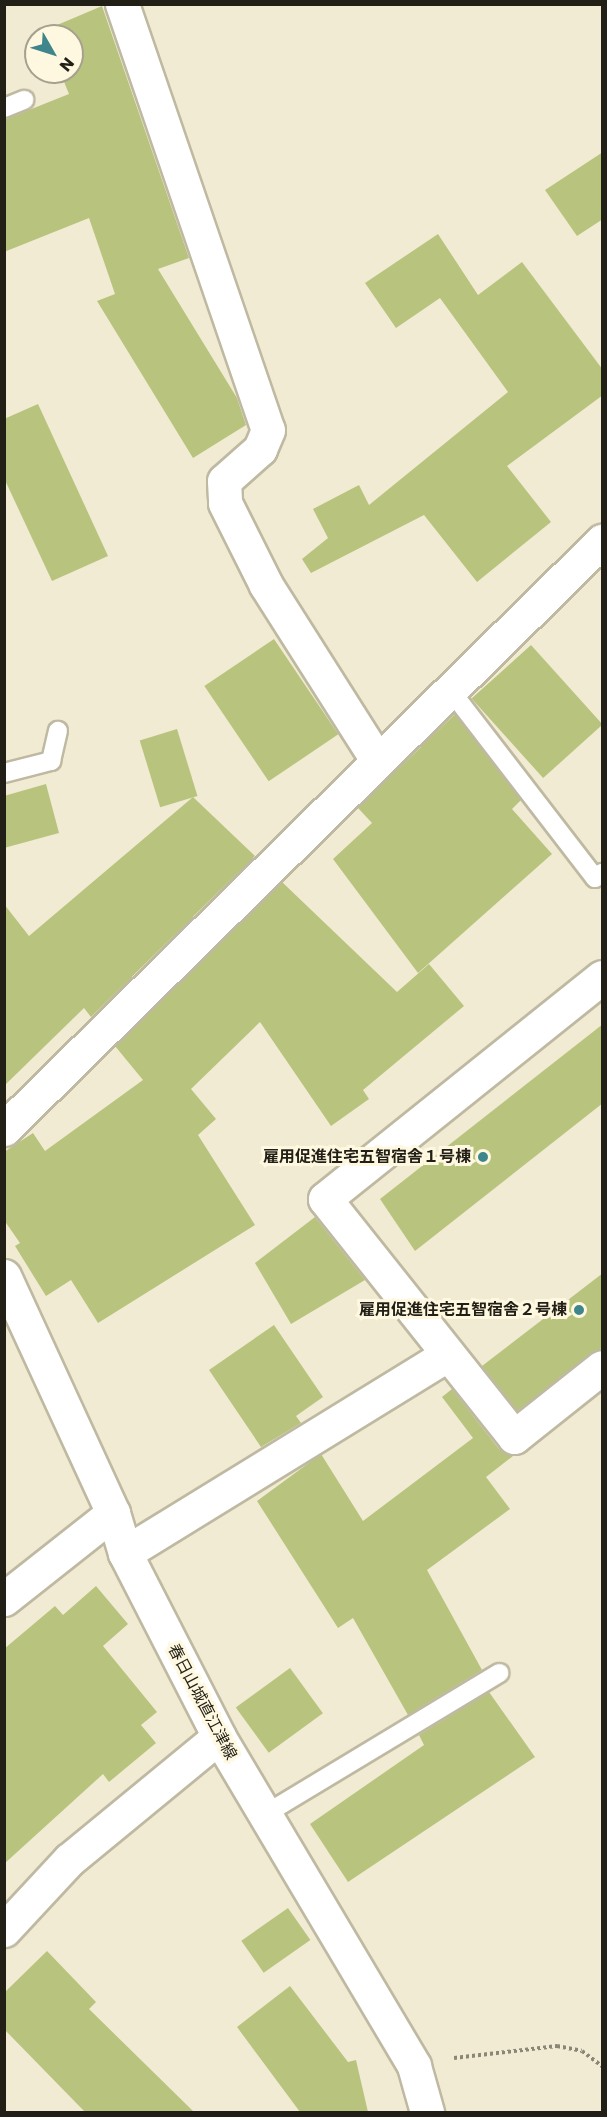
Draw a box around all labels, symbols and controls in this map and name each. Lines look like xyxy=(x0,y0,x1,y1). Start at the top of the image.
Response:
north arrow xyxy=(24,24,84,84)
text: N xyxy=(54,52,80,76)
place label: 雇用促進住宅五智宿舎１号棟 xyxy=(263,1147,471,1167)
marker: 雇用促進住宅五智宿舎１号棟 xyxy=(476,1150,490,1164)
place label: 雇用促進住宅五智宿舎２号棟 xyxy=(359,1300,567,1320)
marker: 雇用促進住宅五智宿舎２号棟 xyxy=(572,1303,586,1317)
street label: 春日山城直江津線 xyxy=(163,1641,241,1763)

